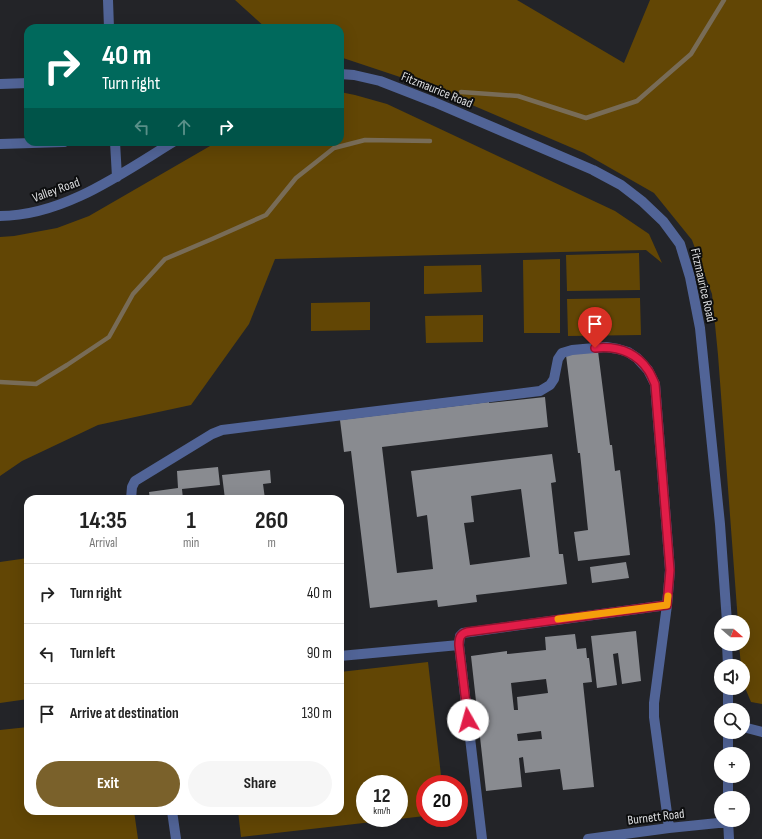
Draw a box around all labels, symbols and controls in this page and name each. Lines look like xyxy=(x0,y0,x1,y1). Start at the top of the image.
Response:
text: 40 m xyxy=(102,39,151,72)
icon: right xyxy=(36,40,88,92)
street label: Fitzmaurice Road xyxy=(399,68,475,112)
text: Turn right xyxy=(102,73,160,94)
icon: left xyxy=(131,116,153,138)
icon: ahead xyxy=(173,116,195,138)
icon: right xyxy=(215,116,237,138)
street label: Valley Road xyxy=(30,174,82,206)
street label: Fitzmaurice Road xyxy=(687,247,719,323)
pin xyxy=(578,307,612,348)
icon: arrive xyxy=(584,313,606,335)
text: 14:35 xyxy=(80,506,127,535)
text: 1 xyxy=(186,506,196,535)
text: 260 xyxy=(255,506,288,535)
text: Arrival xyxy=(89,535,117,551)
text: min xyxy=(183,535,199,551)
text: m xyxy=(267,535,276,551)
icon: right xyxy=(36,583,58,605)
text: Turn right xyxy=(70,584,122,603)
text: 40 m xyxy=(307,584,332,603)
north arrow xyxy=(714,615,750,651)
map controls xyxy=(714,615,750,827)
icon: left xyxy=(36,643,58,665)
text: Turn left xyxy=(70,644,115,663)
text: 90 m xyxy=(307,644,332,663)
button: sound xyxy=(714,659,750,695)
position arrow xyxy=(447,699,489,741)
icon: arrive xyxy=(36,703,58,725)
button: search xyxy=(714,703,750,739)
text: Arrive at destination xyxy=(70,704,179,723)
text: 130 m xyxy=(302,704,332,723)
button: + xyxy=(714,747,750,783)
button: Exit xyxy=(36,761,180,807)
button: Share xyxy=(188,761,332,807)
speed limit sign: 20 xyxy=(416,775,468,827)
text: 12 xyxy=(374,784,390,808)
button: − xyxy=(714,791,750,827)
text: km/h xyxy=(373,805,391,817)
street label: Burnett Road xyxy=(627,806,685,828)

